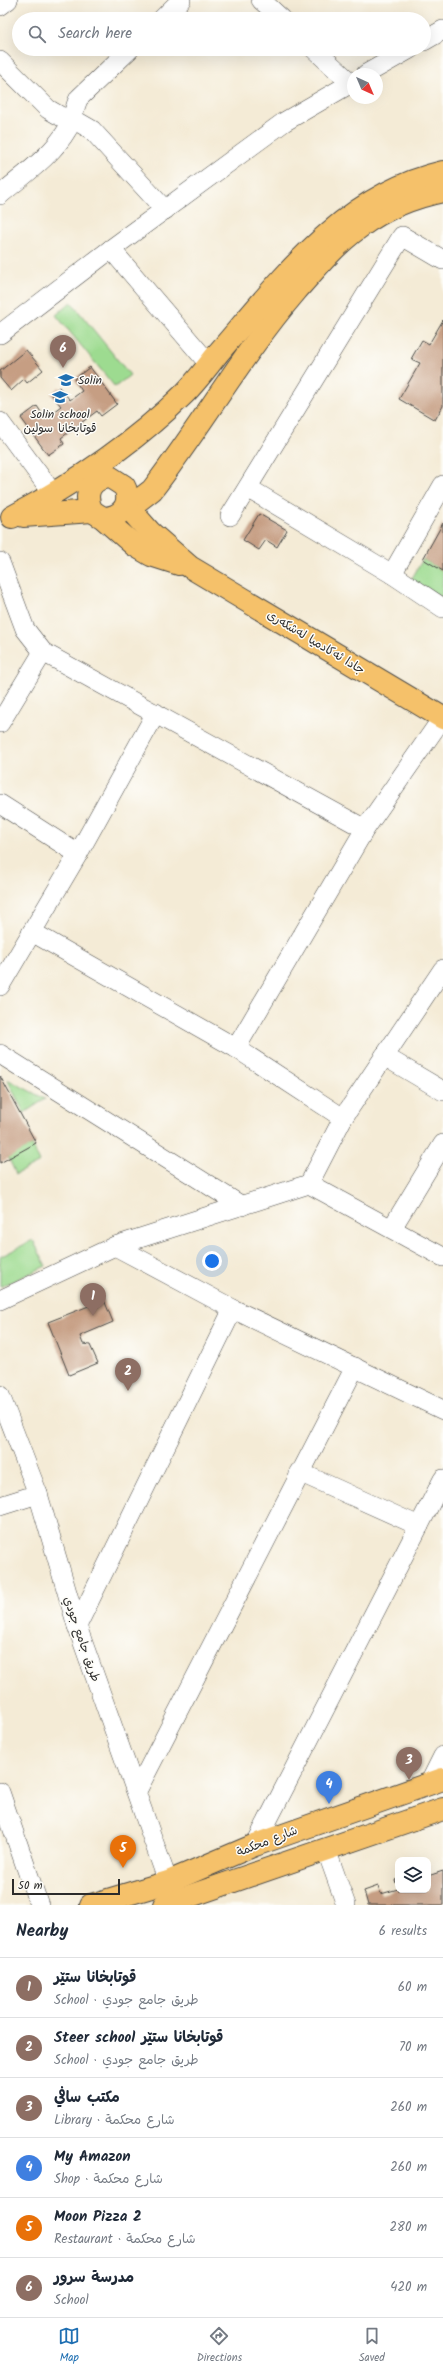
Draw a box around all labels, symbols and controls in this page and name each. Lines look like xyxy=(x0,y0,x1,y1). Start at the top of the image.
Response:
search box xyxy=(12,12,431,56)
text: Search here xyxy=(58,22,132,46)
icon: search xyxy=(26,23,48,45)
north arrow xyxy=(347,68,383,104)
pin: 6 xyxy=(50,335,76,368)
school or university icon: Solin xyxy=(57,371,75,389)
place label: Solin xyxy=(78,371,102,390)
school or university icon: Solin school قوتابخانا سولین xyxy=(51,388,69,406)
place label: Solin school قوتابخانا سولین xyxy=(24,405,96,438)
street label: جادا ئه‌كادميا له‌شكه‌رى xyxy=(263,606,368,679)
your location xyxy=(202,1251,222,1271)
pin: 1 xyxy=(80,1283,106,1316)
pin: 2 xyxy=(115,1358,141,1391)
street label: طريق جامع جودي xyxy=(58,1594,105,1684)
pin: 3 xyxy=(396,1747,422,1780)
pin: 4 xyxy=(316,1771,342,1804)
street label: شارع محكمة xyxy=(234,1821,300,1862)
pin: 5 xyxy=(110,1835,136,1868)
map controls xyxy=(395,1857,431,1893)
button: layers xyxy=(395,1857,431,1893)
scale bar xyxy=(12,1877,120,1896)
text: 50 m xyxy=(18,1877,43,1895)
text: Nearby xyxy=(16,1918,68,1945)
text: 6 results xyxy=(379,1921,427,1942)
text: قوتابخانا ستێر xyxy=(54,1966,136,1990)
text: 1 xyxy=(27,1977,31,1998)
text: 60 m xyxy=(398,1977,427,1998)
text: School · طريق جامع جودي xyxy=(54,1990,199,2011)
text: Steer school قوتابخانا ستێر xyxy=(54,2026,223,2050)
text: 2 xyxy=(25,2037,33,2058)
text: 70 m xyxy=(399,2037,427,2058)
text: School · طريق جامع جودي xyxy=(54,2050,199,2071)
text: مكتب سافي xyxy=(54,2086,120,2110)
text: 3 xyxy=(25,2097,33,2118)
text: 260 m xyxy=(390,2097,427,2118)
text: Library · شارع محكمة xyxy=(54,2110,175,2131)
text: My Amazon xyxy=(54,2145,131,2169)
text: 4 xyxy=(25,2157,33,2178)
text: 260 m xyxy=(390,2157,427,2178)
text: Shop · شارع محكمة xyxy=(54,2169,163,2190)
text: Moon Pizza 2 xyxy=(54,2205,142,2229)
text: 5 xyxy=(26,2217,32,2238)
text: 280 m xyxy=(390,2217,427,2238)
text: Restaurant · شارع محكمة xyxy=(54,2229,195,2250)
text: مدرسة سرور xyxy=(54,2266,134,2290)
text: 6 xyxy=(25,2277,33,2298)
text: 420 m xyxy=(390,2277,427,2298)
text: School xyxy=(54,2290,89,2311)
tab: Map xyxy=(58,2325,80,2367)
tab: Directions xyxy=(197,2325,242,2367)
tab: Saved xyxy=(359,2325,385,2367)

